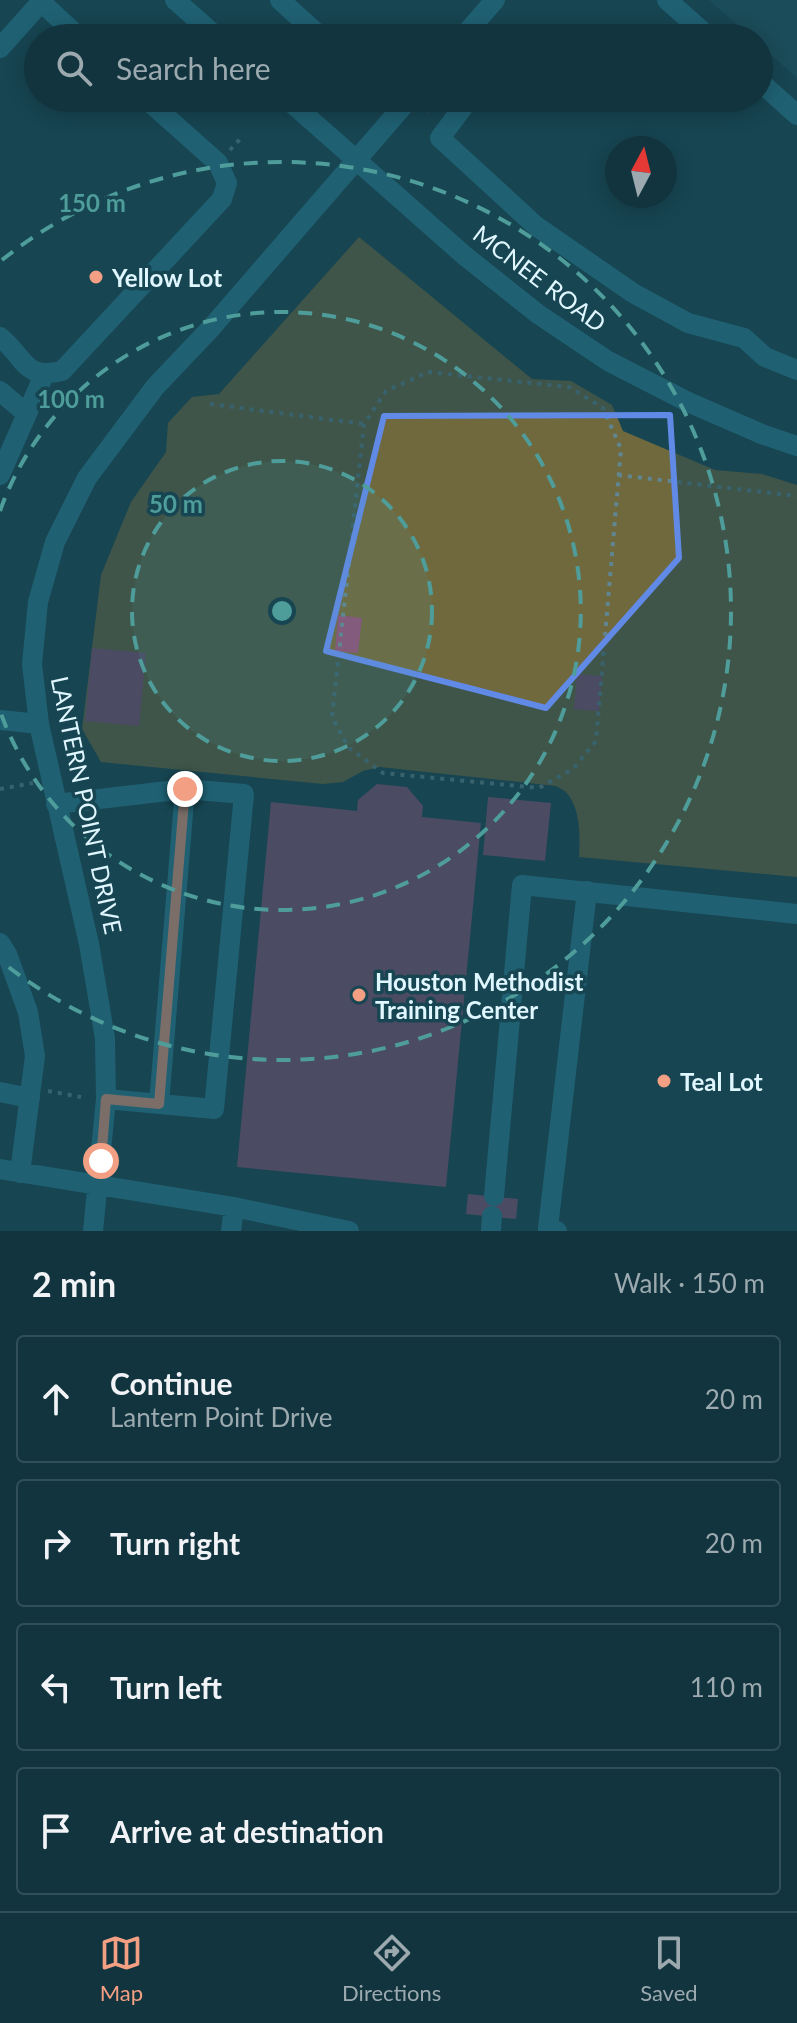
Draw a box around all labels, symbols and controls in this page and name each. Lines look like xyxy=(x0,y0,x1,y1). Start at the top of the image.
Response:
search box xyxy=(24,24,773,112)
icon: search xyxy=(52,46,96,90)
text: Search here xyxy=(116,50,271,86)
north arrow xyxy=(605,136,677,208)
text: 150 m xyxy=(58,188,126,217)
street label: MCNEE ROAD xyxy=(468,219,612,337)
place label: Yellow Lot xyxy=(111,263,222,292)
marker: Yellow Lot xyxy=(87,268,105,286)
text: 100 m xyxy=(37,384,105,413)
text: 50 m xyxy=(149,489,203,518)
centre of rings xyxy=(268,597,296,625)
street label: LANTERN POINT DRIVE xyxy=(45,673,129,937)
route end xyxy=(167,771,203,807)
place label: Houston Methodist Training Center xyxy=(375,967,584,1024)
marker: Houston Methodist Training Center xyxy=(350,986,368,1004)
place label: Teal Lot xyxy=(680,1067,763,1096)
marker: Teal Lot xyxy=(655,1072,673,1090)
route start xyxy=(83,1143,119,1179)
text: 2 min xyxy=(32,1263,116,1304)
text: Walk · 150 m xyxy=(614,1267,765,1299)
text: Continue xyxy=(110,1365,233,1401)
icon: ahead xyxy=(34,1377,78,1421)
text: 20 m xyxy=(705,1383,763,1415)
text: Lantern Point Drive xyxy=(110,1401,332,1433)
icon: right xyxy=(34,1521,78,1565)
text: Turn right xyxy=(110,1525,240,1561)
text: 20 m xyxy=(705,1527,763,1559)
icon: left xyxy=(34,1665,78,1709)
text: Turn left xyxy=(110,1669,222,1705)
text: 110 m xyxy=(690,1671,763,1703)
icon: arrive xyxy=(34,1809,78,1853)
text: Arrive at destination xyxy=(110,1813,384,1849)
tab: Map xyxy=(99,1931,143,2006)
tab: Directions xyxy=(342,1931,441,2006)
tab: Saved xyxy=(640,1931,698,2006)

